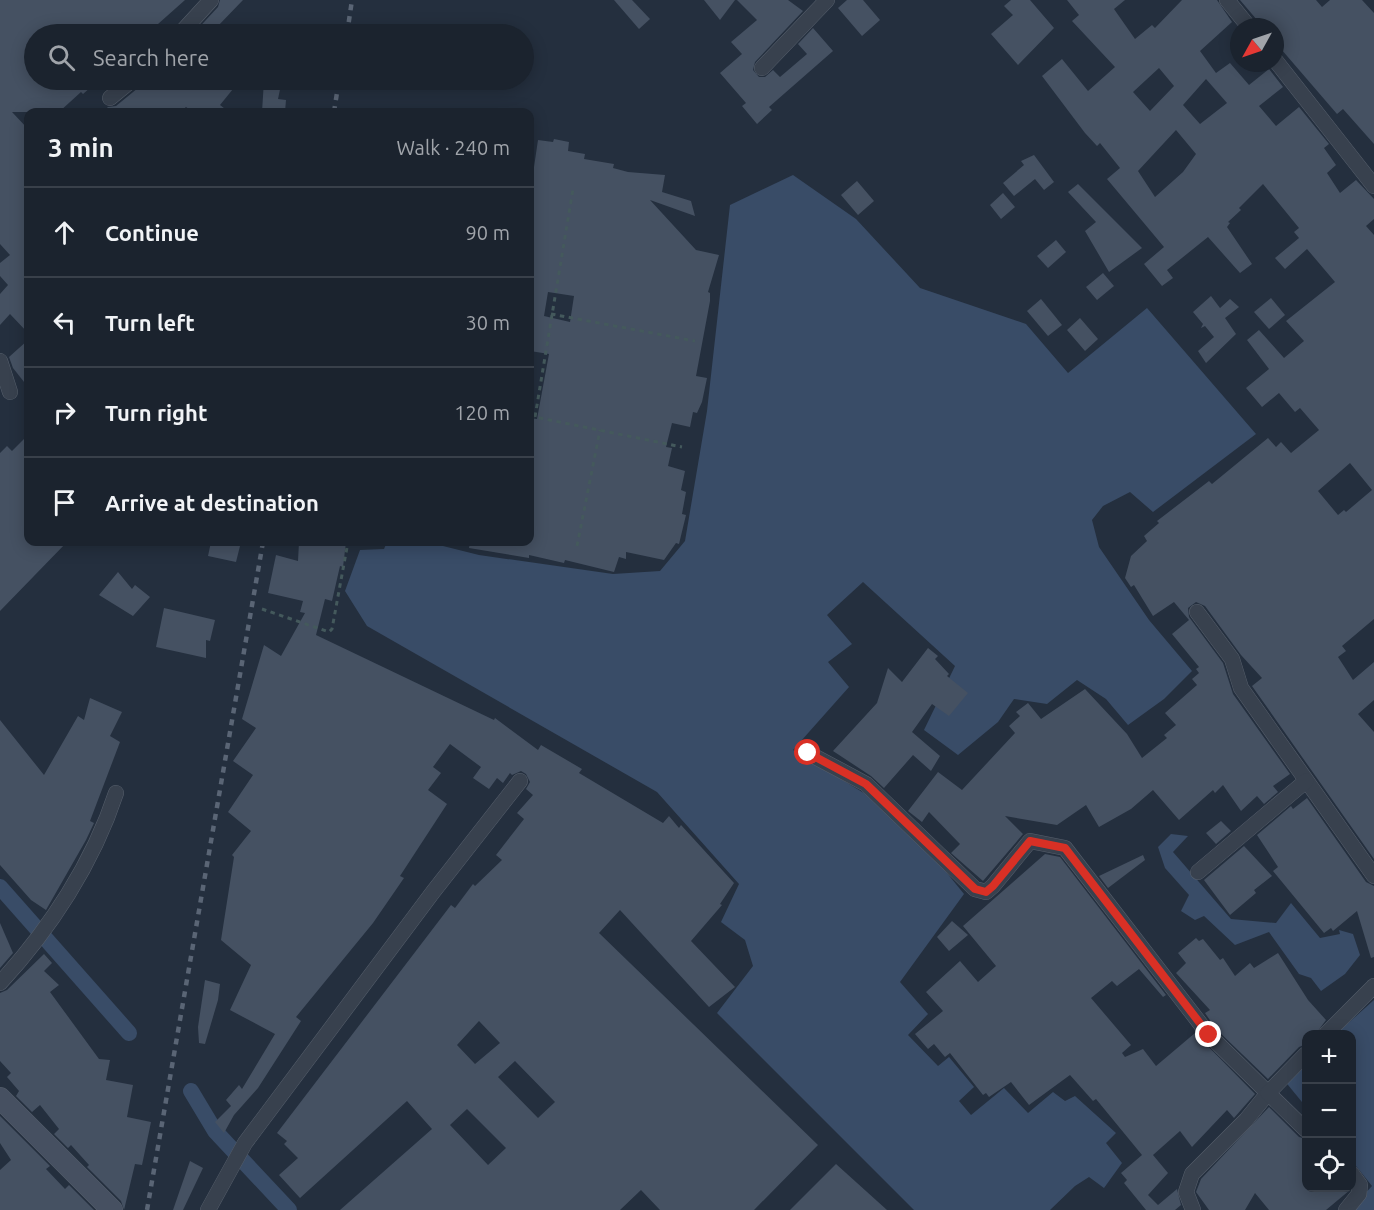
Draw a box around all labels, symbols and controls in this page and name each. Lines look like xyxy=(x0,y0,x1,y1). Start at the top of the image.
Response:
north arrow xyxy=(1230,18,1284,72)
search box xyxy=(24,24,534,90)
icon: search xyxy=(45,41,78,74)
text: Search here xyxy=(93,45,209,70)
text: 3 min xyxy=(48,133,114,162)
text: Walk · 240 m xyxy=(397,136,510,159)
icon: ahead xyxy=(48,216,81,249)
text: Continue xyxy=(105,220,199,245)
text: 90 m xyxy=(466,221,510,244)
icon: left xyxy=(48,306,81,339)
text: Turn left xyxy=(105,310,195,335)
text: 30 m xyxy=(466,311,510,334)
icon: right xyxy=(48,396,81,429)
text: Turn right xyxy=(105,400,207,425)
text: 120 m xyxy=(454,401,510,424)
icon: arrive xyxy=(48,486,81,519)
text: Arrive at destination xyxy=(105,490,319,515)
route start xyxy=(794,739,820,765)
route end xyxy=(1195,1021,1221,1047)
map controls xyxy=(1302,1030,1356,1192)
button: + xyxy=(1302,1030,1356,1084)
button: − xyxy=(1302,1084,1356,1138)
button: locate xyxy=(1302,1138,1356,1192)

